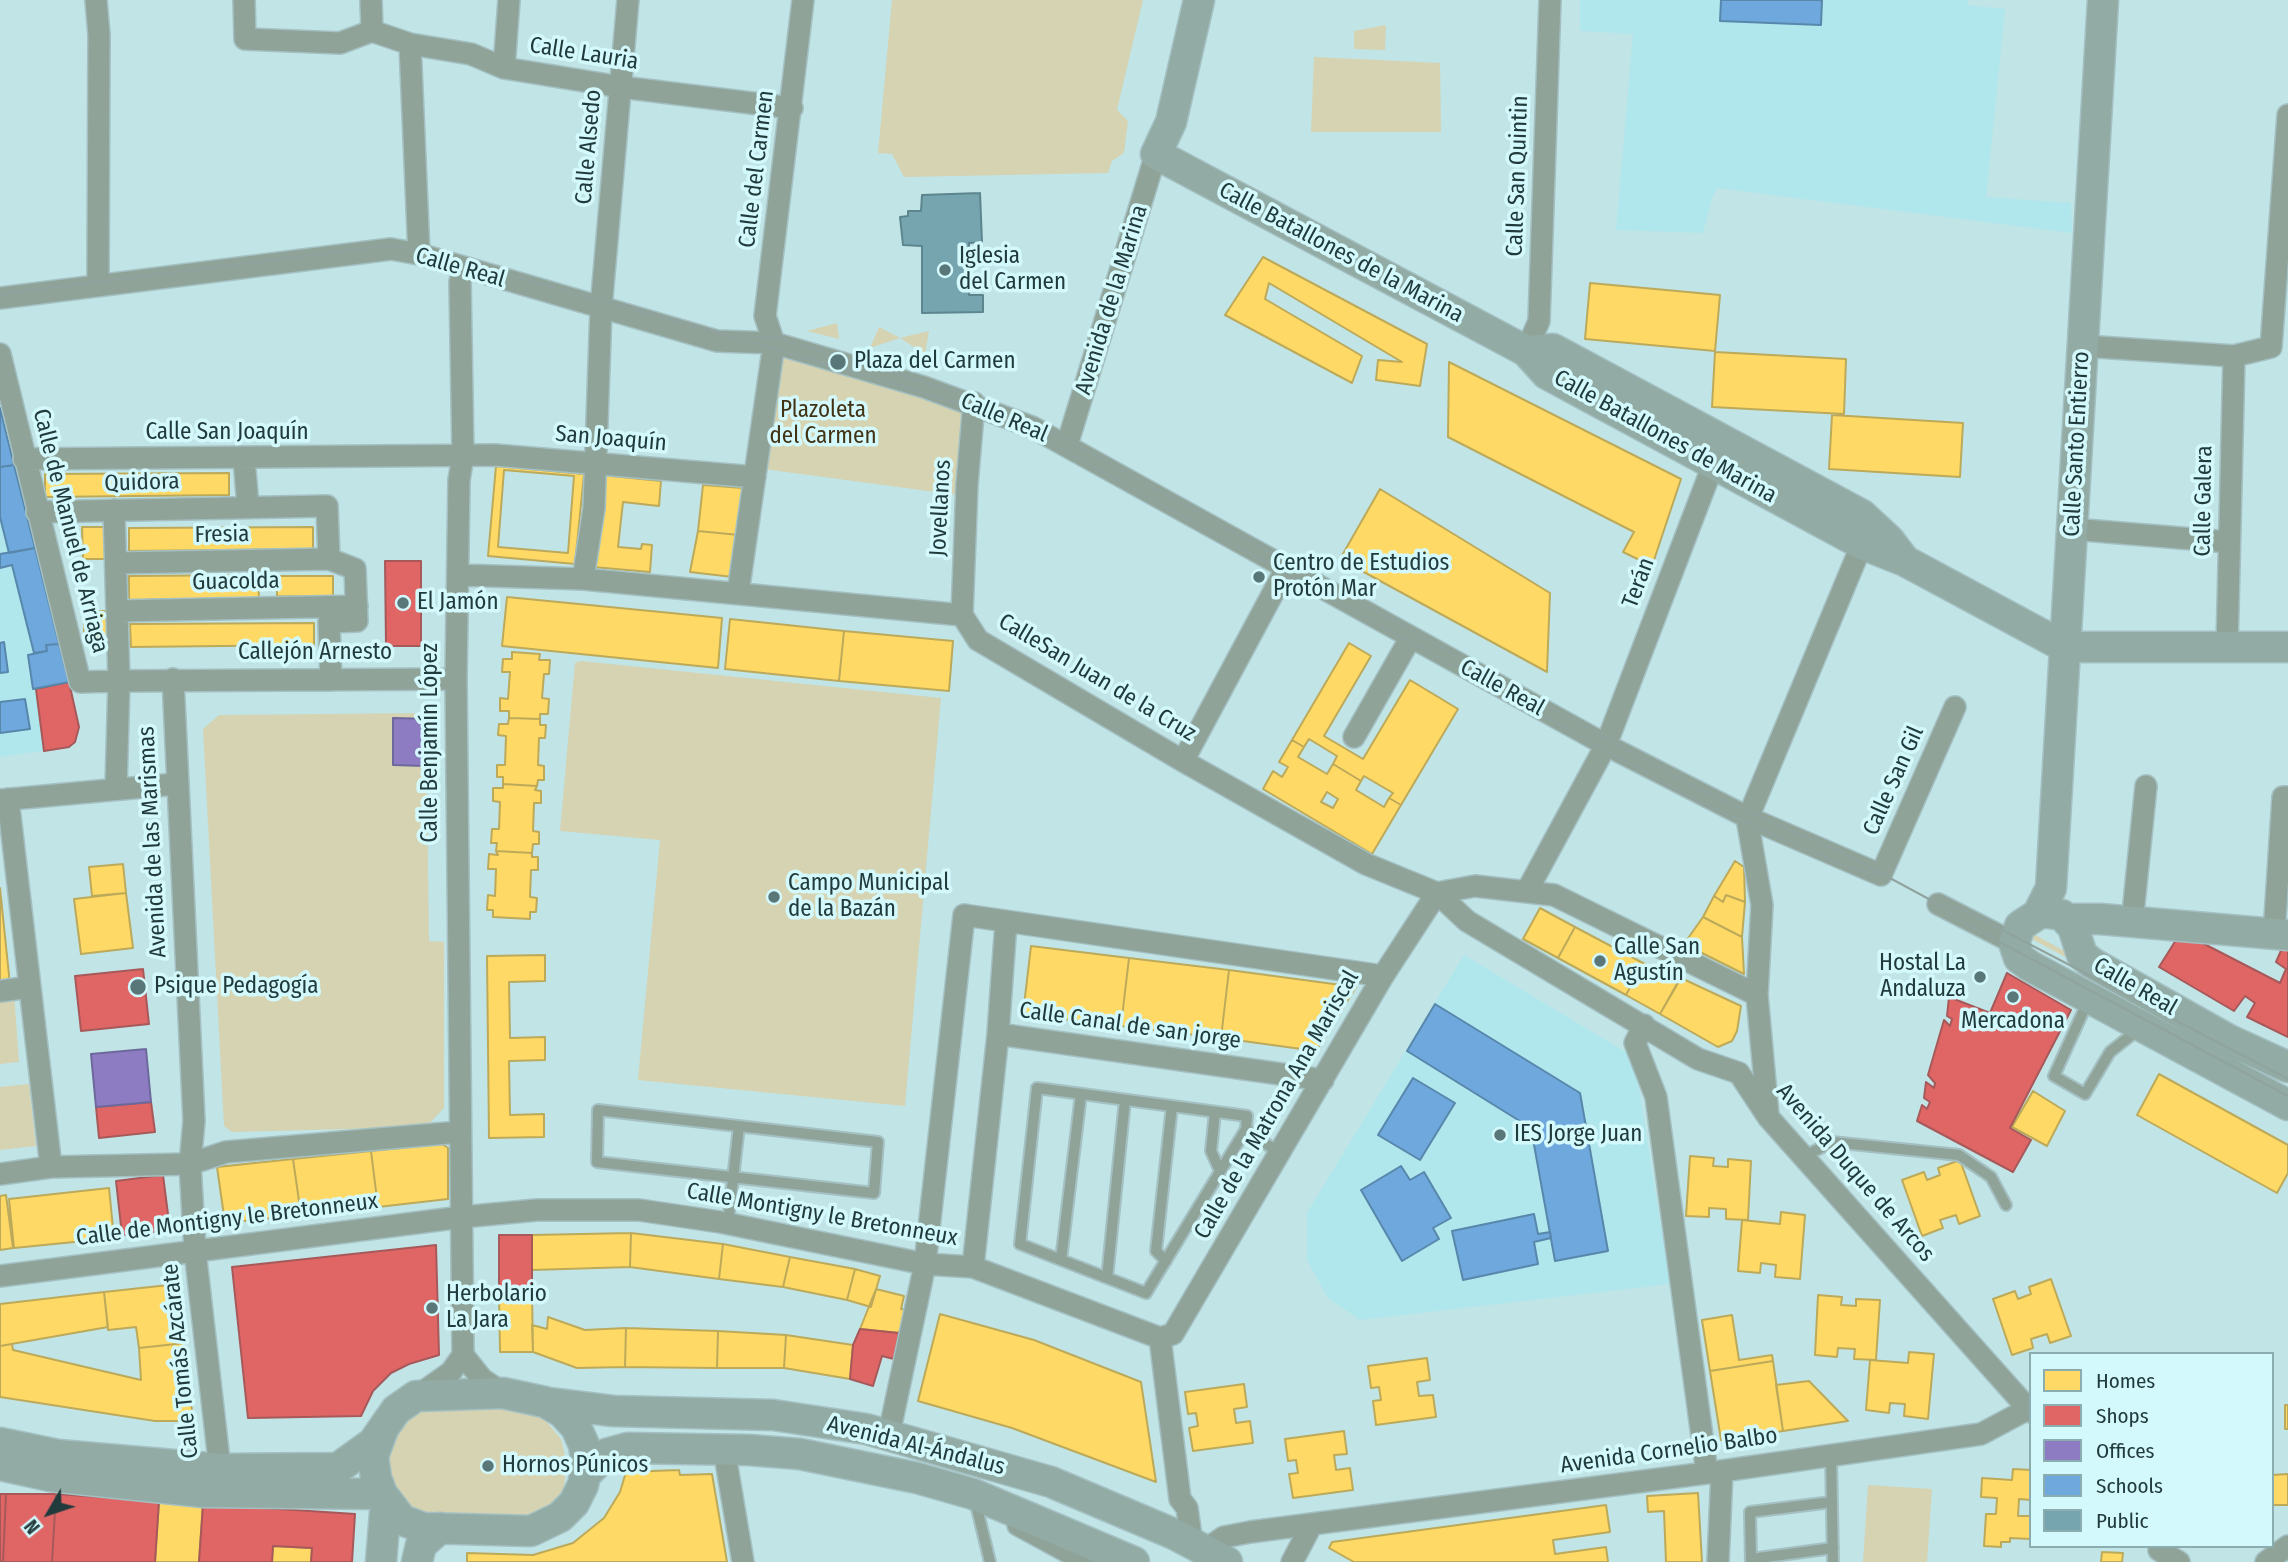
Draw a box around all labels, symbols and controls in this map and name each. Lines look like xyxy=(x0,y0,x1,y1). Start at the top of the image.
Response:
street label: Calle Lauria xyxy=(528,32,640,76)
street label: Calle Alsedo xyxy=(570,88,608,206)
street label: Calle del Carmen xyxy=(734,89,780,249)
street label: Calle San Quintin xyxy=(1501,95,1535,257)
street label: Calle Batallones de la Marina xyxy=(1214,177,1468,329)
street label: Avenida de la Marina xyxy=(1070,202,1154,398)
street label: Calle Real xyxy=(412,242,508,294)
place label: Iglesia del Carmen xyxy=(959,243,1066,297)
marker: Iglesia del Carmen xyxy=(937,262,953,278)
place label: Plaza del Carmen xyxy=(854,348,1016,376)
street label: Calle Santo Entierro xyxy=(2058,351,2096,537)
marker: Plaza del Carmen xyxy=(828,352,848,372)
street label: Calle Batallones de Marina xyxy=(1549,364,1781,510)
street label: Calle Real xyxy=(956,387,1052,449)
park label: Plazoleta del Carmen xyxy=(769,397,877,451)
street label: Calle de Manuel de Arriaga xyxy=(26,406,114,656)
street label: Calle San Joaquín xyxy=(145,419,309,447)
street label: San Joaquín xyxy=(554,420,668,458)
street label: Calle Galera xyxy=(2189,445,2219,557)
street label: Jovellanos xyxy=(925,459,957,557)
street label: Quidora xyxy=(104,468,180,498)
street label: Fresia xyxy=(194,521,250,549)
place label: Centro de Estudios Protón Mar xyxy=(1273,550,1449,604)
street label: Terán xyxy=(1617,554,1661,612)
street label: Guacolda xyxy=(192,567,280,597)
marker: Centro de Estudios Protón Mar xyxy=(1251,569,1267,585)
place label: El Jamón xyxy=(417,589,499,617)
marker: El Jamón xyxy=(395,595,411,611)
street label: CalleSan Juan de la Cruz xyxy=(993,608,1201,748)
street label: Callejón Arnesto xyxy=(238,639,392,667)
street label: Calle Benjamín López xyxy=(417,643,445,843)
street label: Calle Real xyxy=(1455,654,1549,722)
street label: Calle San Gil xyxy=(1858,722,1930,840)
street label: Avenida de las Marismas xyxy=(133,726,173,958)
place label: Campo Municipal de la Bazán xyxy=(788,870,949,924)
marker: Campo Municipal de la Bazán xyxy=(766,889,782,905)
place label: Calle San Agustín xyxy=(1614,934,1700,988)
place label: Hostal La Andaluza xyxy=(1879,950,1966,1004)
street label: Calle Real xyxy=(2088,952,2182,1022)
marker: Calle San Agustín xyxy=(1592,953,1608,969)
street label: Calle de la Matrona Ana Mariscal xyxy=(1189,966,1365,1244)
marker: Hostal La Andaluza xyxy=(1972,969,1988,985)
place label: Psique Pedagogía xyxy=(154,973,319,1001)
marker: Psique Pedagogía xyxy=(128,977,148,997)
marker: Mercadona xyxy=(2005,989,2021,1005)
street label: Calle Canal de san jorge xyxy=(1017,997,1243,1055)
place label: Mercadona xyxy=(1961,1008,2065,1036)
street label: Avenida Duque de Arcos xyxy=(1770,1078,1940,1268)
place label: IES Jorge Juan xyxy=(1514,1121,1642,1149)
marker: IES Jorge Juan xyxy=(1492,1127,1508,1143)
street label: Calle Montigny le Bretonneux xyxy=(684,1178,960,1252)
street label: Calle de Montigny le Bretonneux xyxy=(75,1188,379,1252)
street label: Calle Tomás Azcárate xyxy=(157,1262,205,1460)
place label: Herbolario La Jara xyxy=(446,1281,547,1335)
marker: Herbolario La Jara xyxy=(424,1300,440,1316)
legend xyxy=(2029,1352,2274,1548)
text: Homes xyxy=(2096,1368,2155,1394)
text: Shops xyxy=(2096,1403,2149,1429)
street label: Avenida Al-Ándalus xyxy=(824,1411,1008,1481)
street label: Avenida Cornelio Balbo xyxy=(1559,1422,1779,1480)
text: Offices xyxy=(2096,1438,2155,1464)
place label: Hornos Púnicos xyxy=(502,1452,648,1480)
marker: Hornos Púnicos xyxy=(480,1458,496,1474)
text: Schools xyxy=(2096,1473,2163,1499)
north arrow xyxy=(14,1478,84,1548)
text: Public xyxy=(2096,1508,2148,1534)
text: N xyxy=(20,1515,45,1538)

